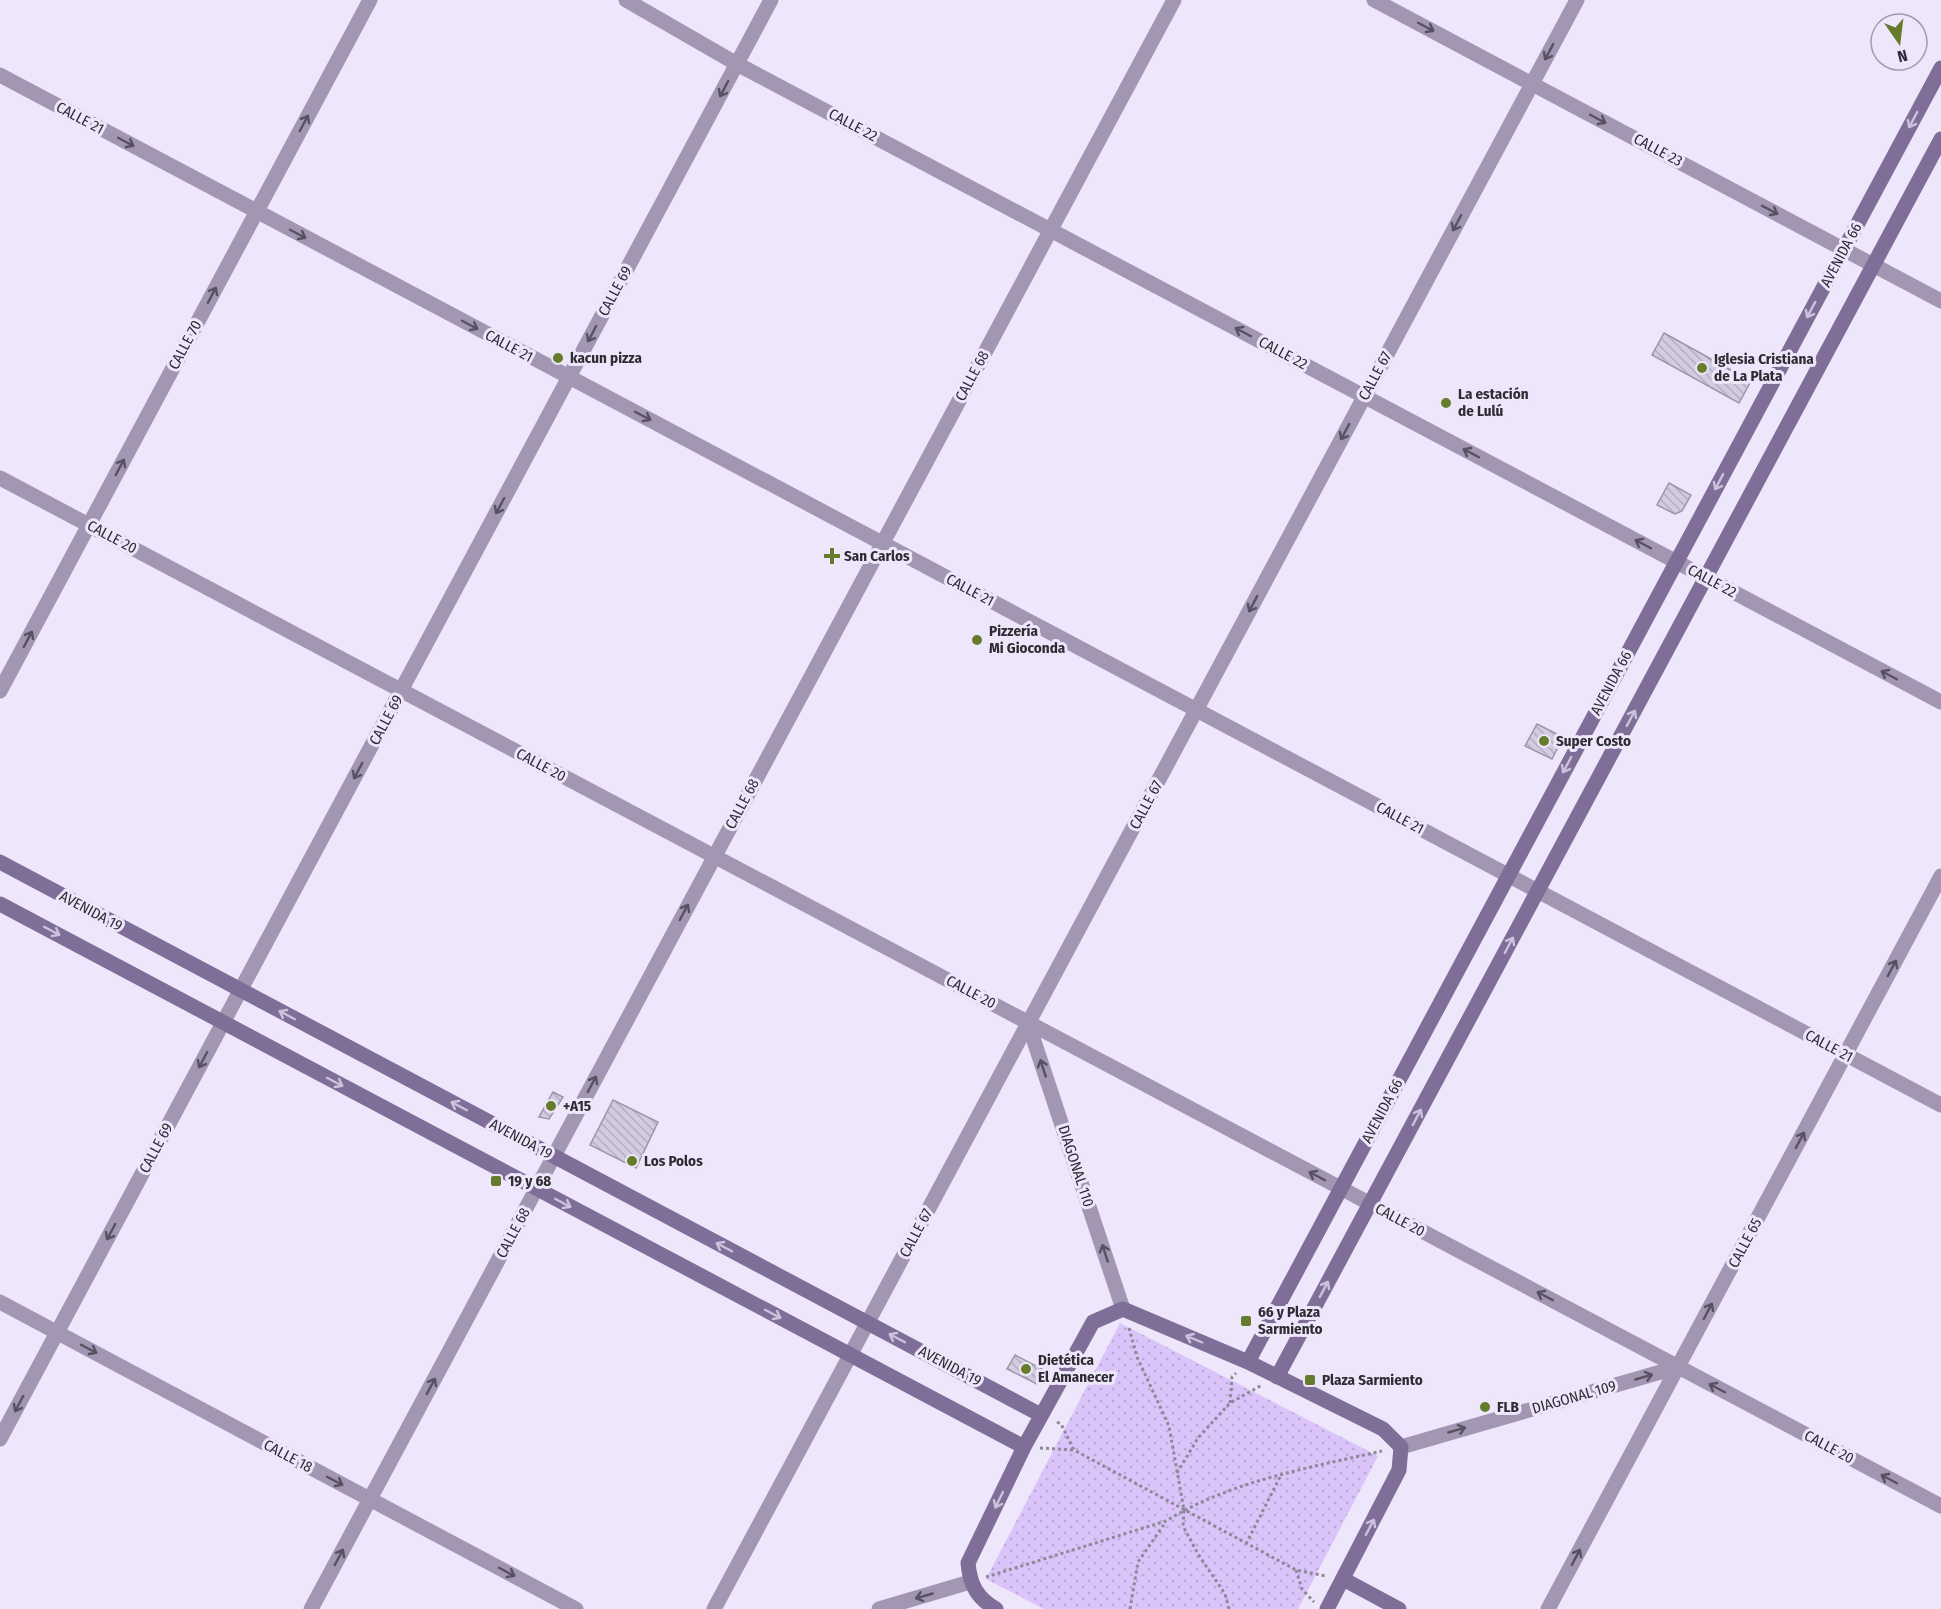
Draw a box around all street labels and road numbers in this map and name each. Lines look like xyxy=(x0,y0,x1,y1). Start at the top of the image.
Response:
street label: CALLE 21 xyxy=(53,98,107,138)
street label: CALLE 22 xyxy=(826,105,881,145)
street label: CALLE 23 xyxy=(1631,130,1686,170)
street label: AVENIDA 66 xyxy=(1817,220,1865,290)
street label: CALLE 69 xyxy=(594,263,636,319)
street label: CALLE 70 xyxy=(165,317,205,373)
street label: CALLE 21 xyxy=(482,326,536,366)
street label: CALLE 22 xyxy=(1256,333,1311,373)
street label: CALLE 68 xyxy=(951,348,993,404)
street label: CALLE 67 xyxy=(1355,349,1395,403)
street label: CALLE 20 xyxy=(84,516,140,558)
street label: CALLE 22 xyxy=(1685,561,1740,601)
street label: CALLE 21 xyxy=(943,570,997,610)
street label: AVENIDA 66 xyxy=(1587,648,1635,718)
street label: CALLE 69 xyxy=(365,692,407,748)
street label: CALLE 20 xyxy=(513,744,569,786)
street label: CALLE 68 xyxy=(721,776,763,832)
street label: CALLE 67 xyxy=(1126,778,1166,832)
street label: CALLE 21 xyxy=(1373,798,1427,838)
street label: AVENIDA 19 xyxy=(57,887,125,935)
street label: CALLE 20 xyxy=(943,971,999,1013)
street label: CALLE 21 xyxy=(1802,1026,1856,1066)
street label: AVENIDA 66 xyxy=(1358,1076,1406,1146)
street label: AVENIDA 19 xyxy=(487,1115,555,1163)
street label: CALLE 69 xyxy=(135,1120,177,1176)
street label: DIAGONAL 110 xyxy=(1054,1123,1098,1209)
street label: CALLE 20 xyxy=(1372,1199,1428,1241)
street label: CALLE 68 xyxy=(492,1205,534,1261)
street label: CALLE 67 xyxy=(896,1206,936,1260)
street label: CALLE 65 xyxy=(1724,1215,1766,1271)
street label: AVENIDA 19 xyxy=(916,1342,984,1390)
street label: DIAGONAL 109 xyxy=(1530,1376,1618,1418)
street label: CALLE 20 xyxy=(1801,1426,1857,1468)
street label: CALLE 18 xyxy=(261,1436,315,1476)

